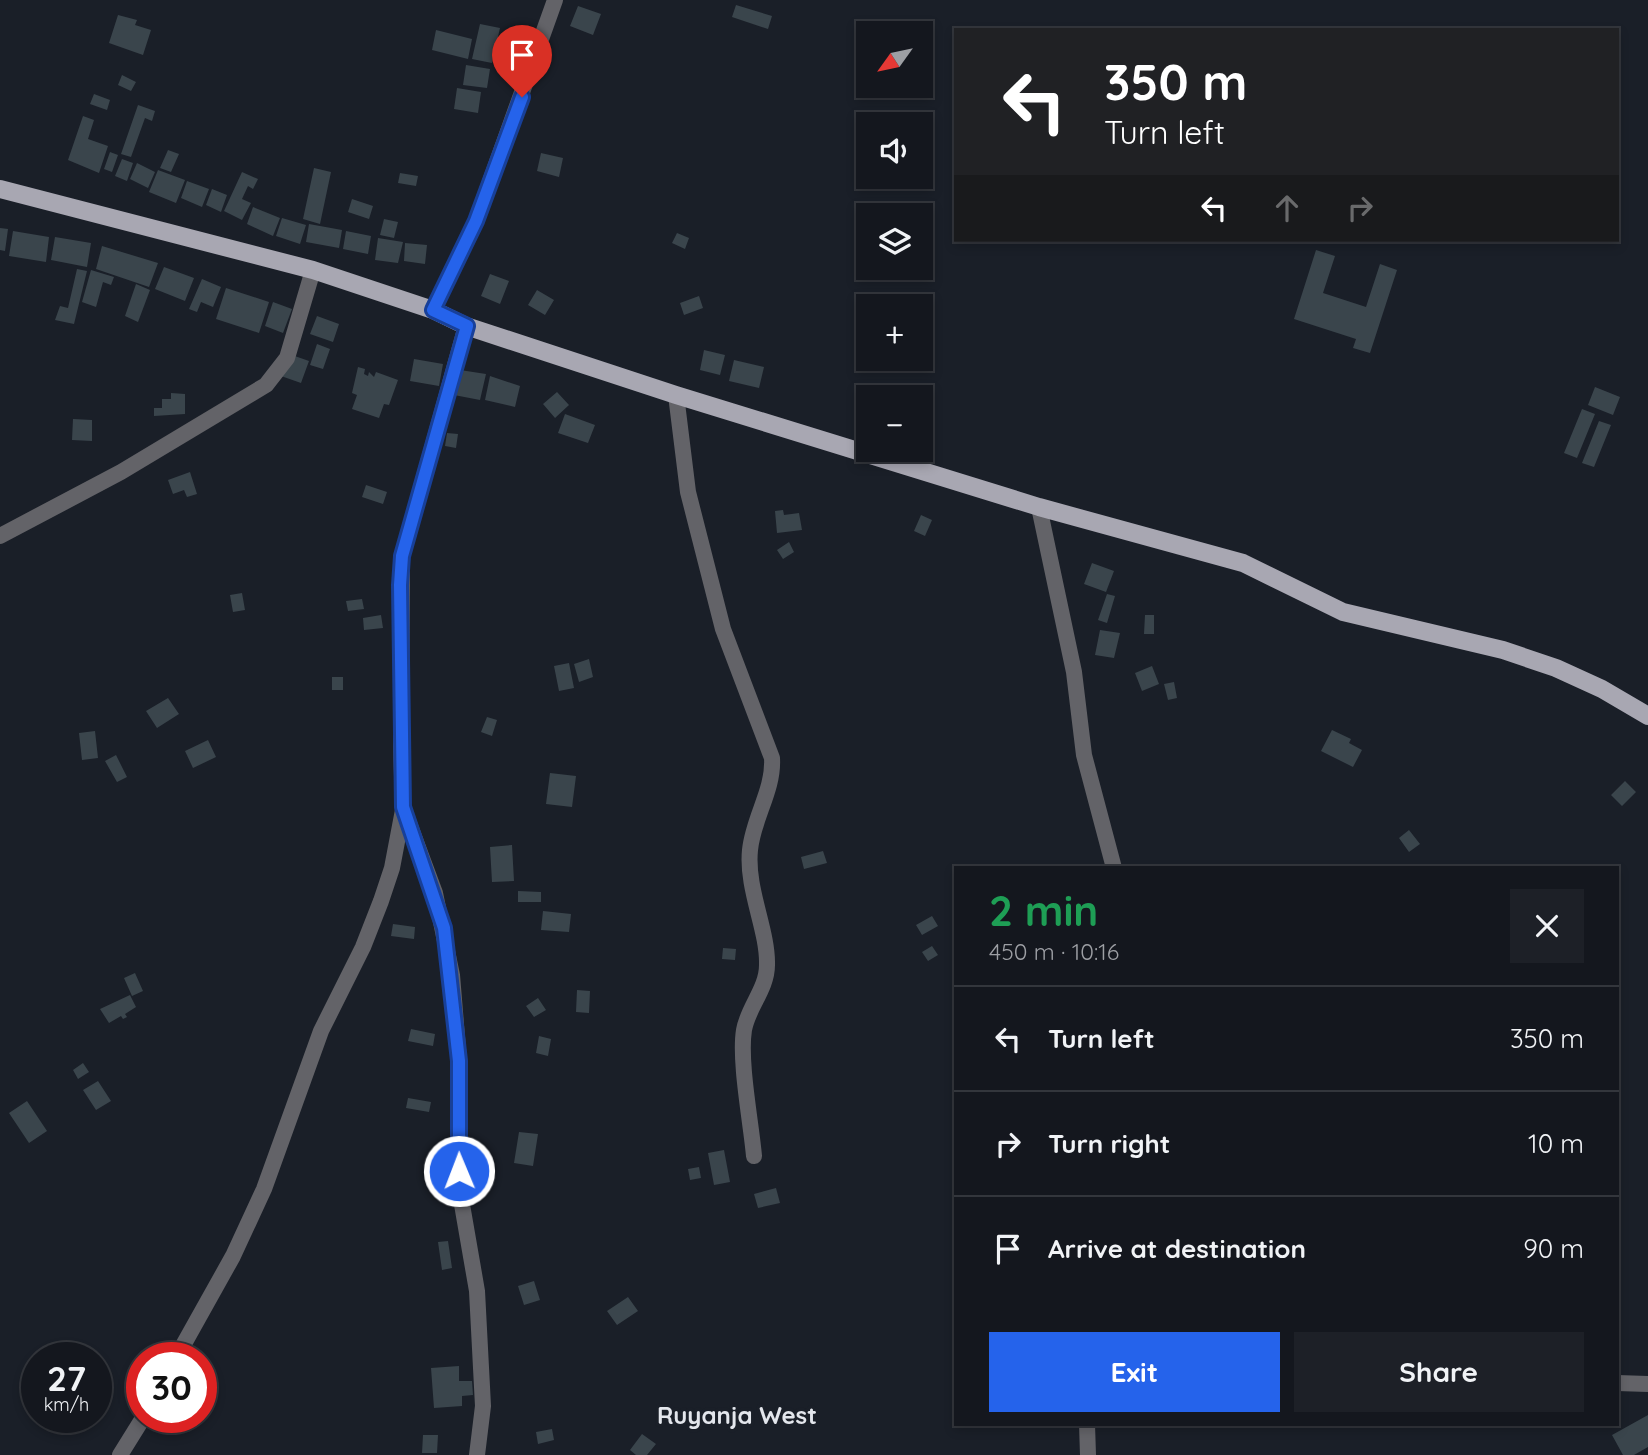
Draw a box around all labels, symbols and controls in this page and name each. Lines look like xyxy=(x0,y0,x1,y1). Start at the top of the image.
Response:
north arrow xyxy=(856,21,933,98)
map controls xyxy=(856,21,933,462)
pin xyxy=(492,25,552,97)
icon: arrive xyxy=(503,36,541,74)
text: 350 m xyxy=(1104,51,1248,112)
icon: left xyxy=(989,56,1080,147)
button: sound xyxy=(856,112,933,189)
text: Turn left xyxy=(1104,112,1225,152)
icon: left xyxy=(1195,189,1233,227)
icon: ahead xyxy=(1268,189,1306,227)
icon: right xyxy=(1341,189,1379,227)
button: layers xyxy=(856,203,933,280)
button: + xyxy=(856,294,933,371)
button: − xyxy=(856,385,933,462)
text: 2 min xyxy=(989,884,1098,937)
button: close xyxy=(1510,889,1584,963)
text: 450 m · 10:16 xyxy=(989,937,1119,966)
icon: left xyxy=(989,1020,1027,1058)
text: Turn left xyxy=(1048,1022,1155,1055)
text: 350 m xyxy=(1510,1022,1584,1055)
icon: right xyxy=(989,1125,1027,1163)
text: Turn right xyxy=(1048,1127,1170,1160)
text: 10 m xyxy=(1528,1127,1584,1160)
position arrow xyxy=(422,1134,496,1208)
icon: arrive xyxy=(989,1230,1027,1268)
text: Arrive at destination xyxy=(1048,1232,1306,1265)
text: 90 m xyxy=(1523,1232,1584,1265)
button: Exit xyxy=(989,1332,1280,1412)
button: Share xyxy=(1294,1332,1584,1412)
speed limit sign: 30 xyxy=(126,1342,217,1433)
text: 27 xyxy=(47,1356,86,1400)
text: km/h xyxy=(44,1393,89,1416)
district label: Ruyanja West xyxy=(657,1400,817,1430)

